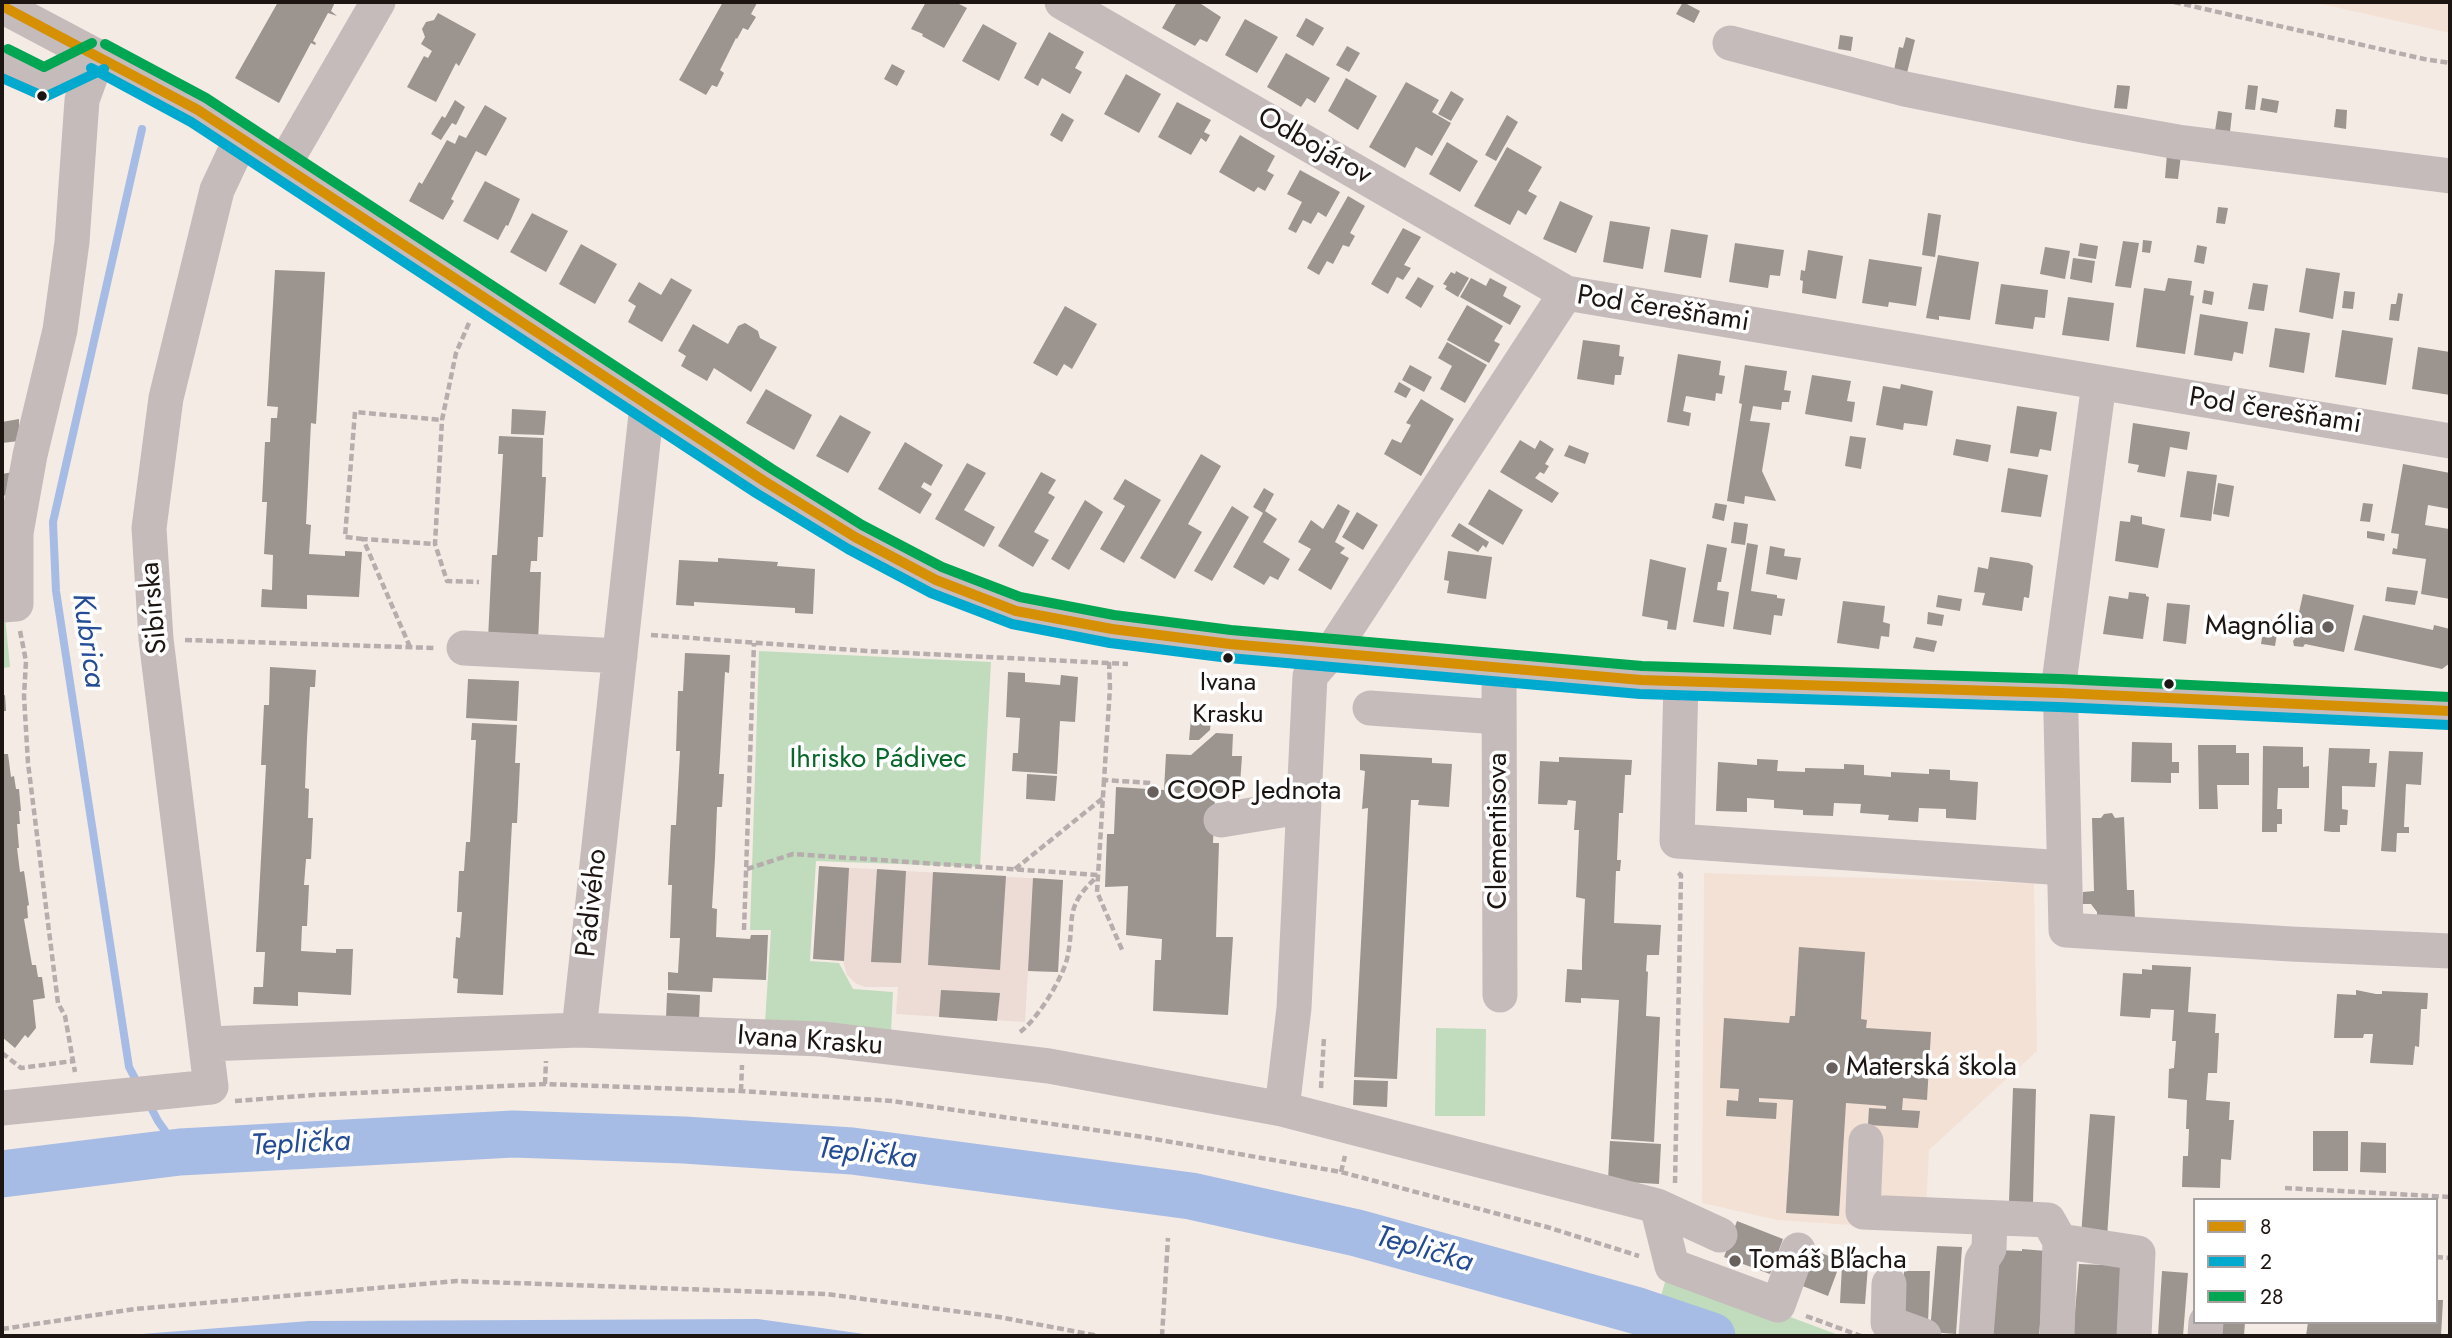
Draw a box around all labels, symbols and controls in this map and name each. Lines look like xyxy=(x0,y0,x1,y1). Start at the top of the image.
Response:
unlabelled marker xyxy=(35,89,49,103)
street label: Odbojárov xyxy=(1251,101,1377,193)
street label: Pod čerešňami xyxy=(1574,280,1752,340)
street label: Pod čerešňami xyxy=(2186,382,2364,442)
street label: Sibírska xyxy=(134,560,176,656)
water label: Kubrica xyxy=(63,591,111,691)
place label: Magnólia xyxy=(2205,610,2314,644)
marker: Magnólia xyxy=(2320,619,2336,635)
marker: Ivana Krasku xyxy=(1221,651,1235,665)
place label: Ivana Krasku xyxy=(1192,668,1264,730)
unlabelled marker xyxy=(2162,677,2176,691)
park label: Ihrisko Pádivec xyxy=(789,743,967,777)
street label: Clementisova xyxy=(1482,753,1516,909)
place label: COOP Jednota xyxy=(1167,775,1341,809)
marker: COOP Jednota xyxy=(1145,784,1161,800)
street label: Pádivého xyxy=(571,847,615,959)
street label: Ivana Krasku xyxy=(736,1020,884,1064)
place label: Materská škola xyxy=(1846,1051,2017,1085)
marker: Materská škola xyxy=(1824,1060,1840,1076)
water label: Teplička xyxy=(250,1124,352,1166)
water label: Teplička xyxy=(816,1132,918,1178)
legend xyxy=(2193,1198,2438,1324)
text: 8 xyxy=(2260,1212,2271,1242)
water label: Teplička xyxy=(1371,1220,1477,1282)
place label: Tomáš Bľacha xyxy=(1749,1244,1907,1278)
text: 2 xyxy=(2260,1247,2272,1277)
marker: Tomáš Bľacha xyxy=(1727,1253,1743,1269)
text: 28 xyxy=(2260,1282,2283,1312)

